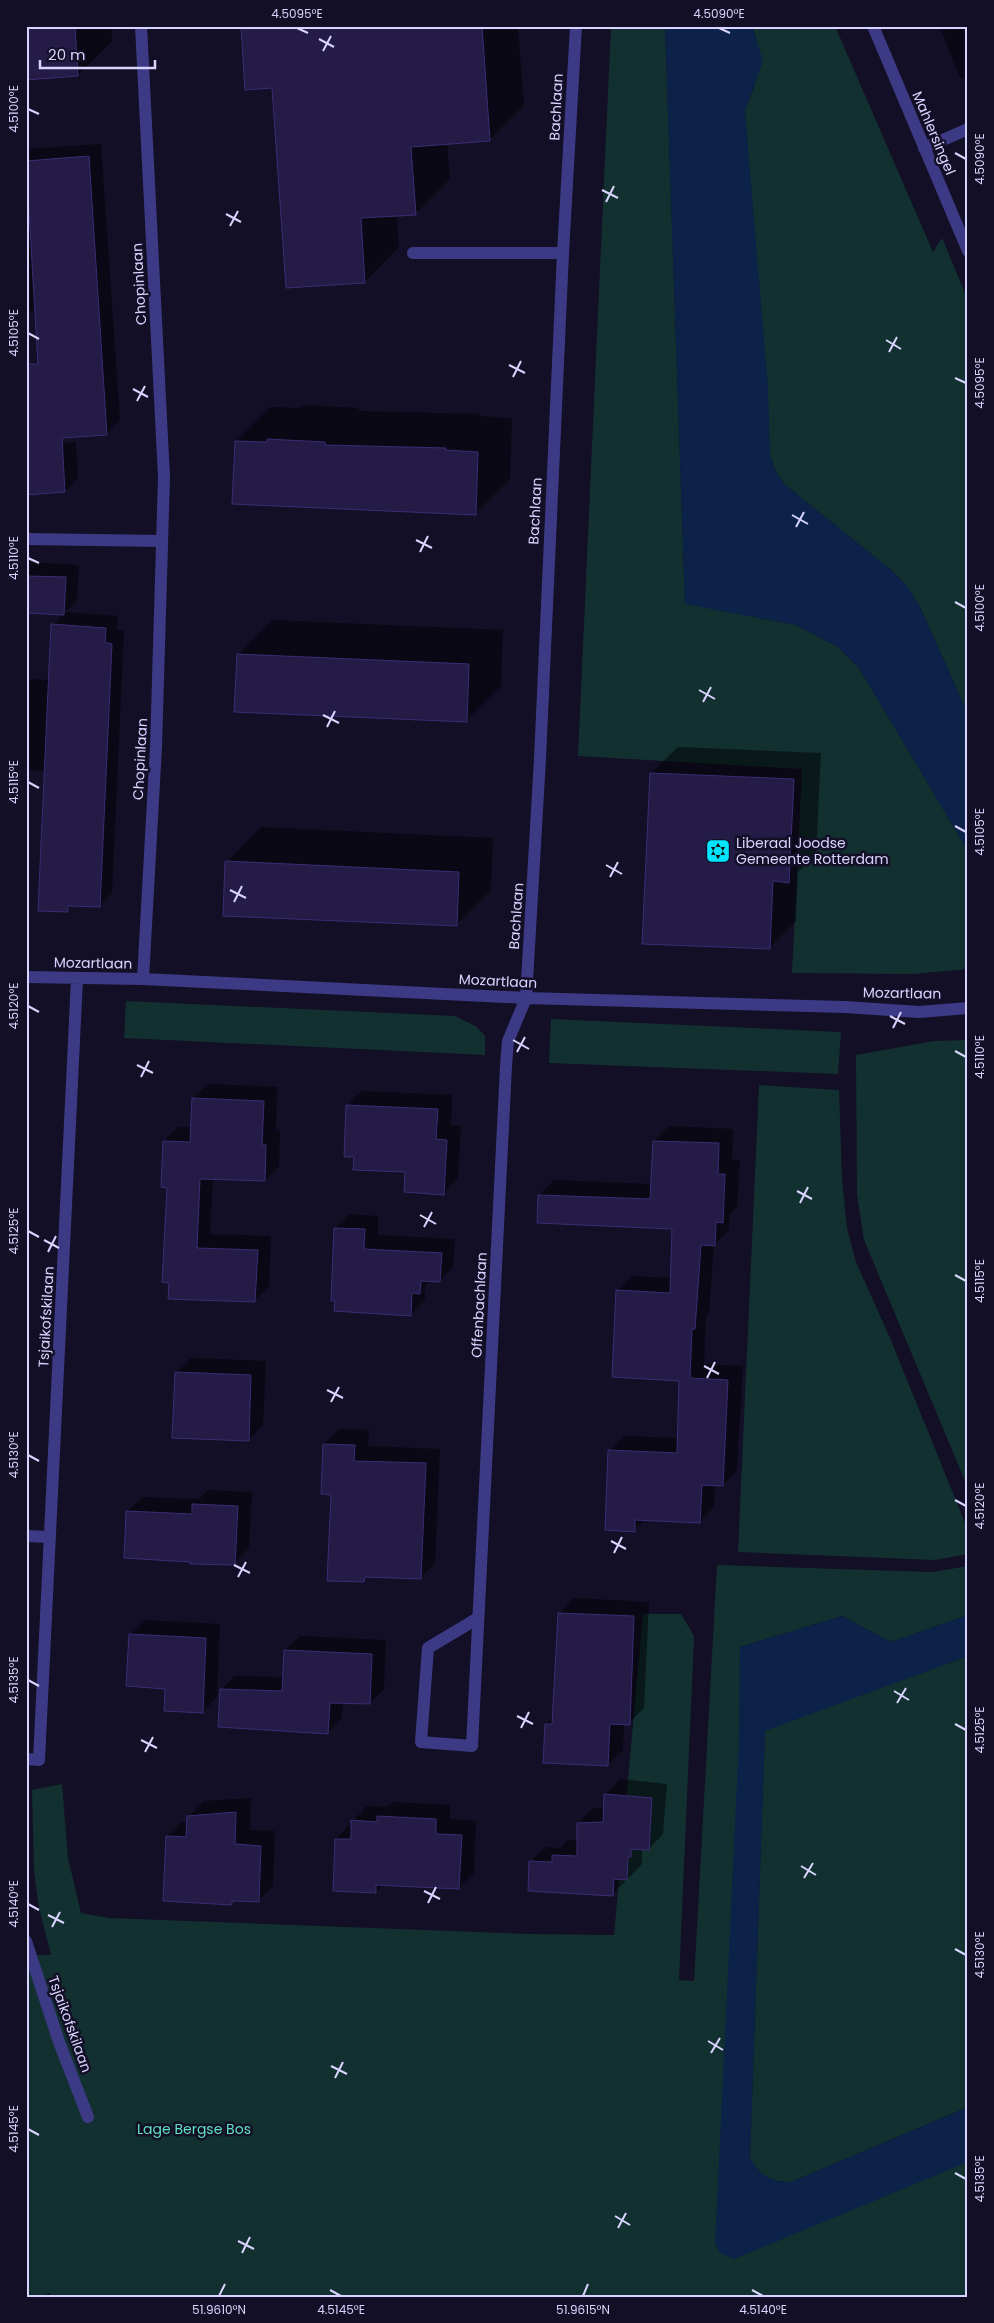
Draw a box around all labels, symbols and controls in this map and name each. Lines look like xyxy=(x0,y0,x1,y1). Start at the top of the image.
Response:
text: 4.5095°E xyxy=(271,5,323,22)
text: 4.5090°E xyxy=(693,5,745,22)
scale bar xyxy=(40,38,155,70)
text: 20 m xyxy=(48,44,86,65)
street label: Bachlaan xyxy=(544,73,568,141)
text: 4.5100°E xyxy=(5,85,22,133)
street label: Mahlersingel xyxy=(907,88,961,178)
text: 4.5090°E xyxy=(971,133,988,185)
street label: Chopinlaan xyxy=(127,243,151,325)
text: 4.5105°E xyxy=(5,309,22,357)
text: 4.5095°E xyxy=(971,357,988,409)
street label: Bachlaan xyxy=(523,477,547,545)
text: 4.5110°E xyxy=(5,536,22,580)
text: 4.5100°E xyxy=(971,584,988,632)
street label: Chopinlaan xyxy=(128,718,152,800)
text: 4.5115°E xyxy=(5,760,22,804)
text: 4.5105°E xyxy=(971,808,988,856)
place label: Liberaal Joodse Gemeente Rotterdam xyxy=(736,833,889,869)
synagogue icon: Liberaal Joodse Gemeente Rotterdam xyxy=(705,838,731,864)
street label: Bachlaan xyxy=(504,882,528,950)
street label: Mozartlaan xyxy=(54,952,132,974)
street label: Mozartlaan xyxy=(458,969,538,993)
street label: Mozartlaan xyxy=(863,982,941,1004)
text: 4.5120°E xyxy=(5,983,22,1029)
text: 4.5110°E xyxy=(971,1035,988,1079)
text: 4.5125°E xyxy=(5,1208,22,1254)
street label: Offenbachlaan xyxy=(466,1252,492,1358)
text: 4.5115°E xyxy=(971,1259,988,1303)
street label: Tsjaikofskilaan xyxy=(33,1266,59,1368)
text: 4.5130°E xyxy=(5,1431,22,1479)
text: 4.5120°E xyxy=(971,1483,988,1529)
text: 4.5135°E xyxy=(5,1656,22,1704)
text: 4.5125°E xyxy=(971,1707,988,1753)
text: 4.5140°E xyxy=(5,1880,22,1928)
text: 4.5130°E xyxy=(971,1931,988,1979)
street label: Tsjaikofskilaan xyxy=(43,1973,97,2075)
text: 4.5145°E xyxy=(5,2105,22,2153)
park label: Lage Bergse Bos xyxy=(137,2119,251,2139)
text: 4.5135°E xyxy=(971,2155,988,2203)
text: 51.9610°N xyxy=(192,2301,246,2318)
text: 4.5145°E xyxy=(317,2301,365,2318)
text: 51.9615°N xyxy=(556,2301,610,2318)
text: 4.5140°E xyxy=(739,2301,787,2318)

